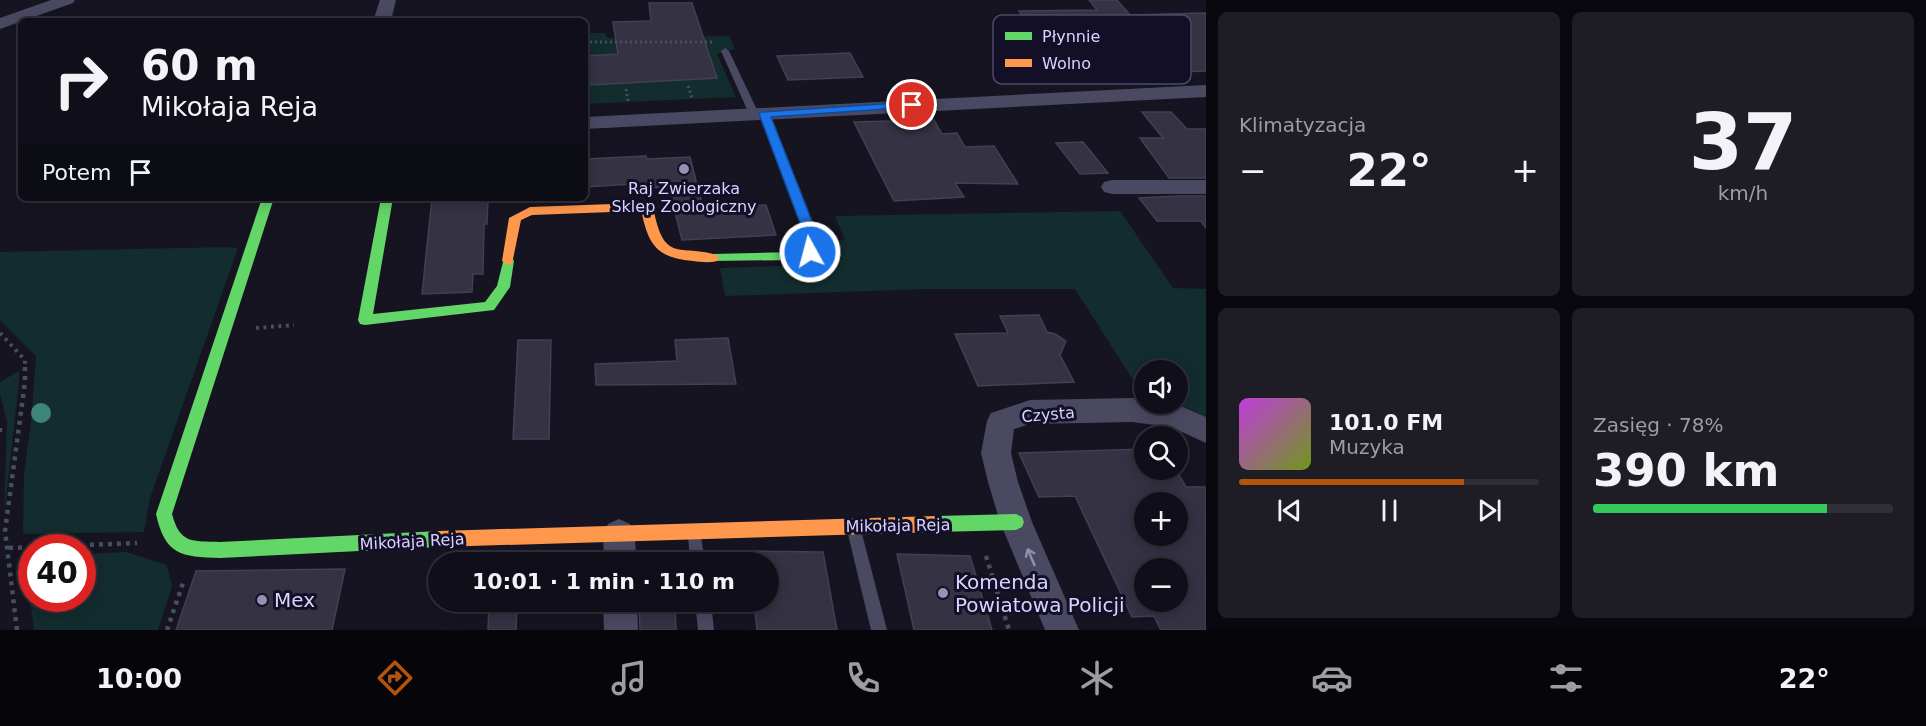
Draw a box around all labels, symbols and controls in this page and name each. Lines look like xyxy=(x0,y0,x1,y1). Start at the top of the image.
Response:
legend xyxy=(993,15,1191,84)
text: Płynnie xyxy=(1042,27,1100,46)
text: 60 m xyxy=(141,41,258,90)
icon: right xyxy=(42,42,120,120)
text: Wolno xyxy=(1042,54,1091,73)
pin xyxy=(886,79,937,130)
icon: arrive xyxy=(895,88,928,121)
text: Mikołaja Reja xyxy=(141,91,318,122)
text: 37 xyxy=(1689,97,1797,187)
text: Klimatyzacja xyxy=(1239,113,1366,137)
text: 22° xyxy=(1346,144,1432,197)
text: − xyxy=(1239,151,1267,190)
text: + xyxy=(1511,151,1539,190)
icon: arrive xyxy=(124,156,157,189)
text: Potem xyxy=(42,160,112,185)
marker: Raj Zwierzaka Sklep Zoologiczny xyxy=(677,162,691,176)
place label: Raj Zwierzaka Sklep Zoologiczny xyxy=(611,179,757,216)
text: km/h xyxy=(1718,181,1768,205)
position arrow xyxy=(778,220,842,284)
map controls xyxy=(1134,360,1188,612)
button: sound xyxy=(1134,360,1188,414)
street label: Czysta xyxy=(1021,403,1075,426)
text: 101.0 FM xyxy=(1329,410,1443,435)
text: Zasięg · 78% xyxy=(1593,413,1723,437)
button: search xyxy=(1134,426,1188,480)
text: Muzyka xyxy=(1329,435,1405,459)
text: 390 km xyxy=(1593,444,1779,497)
button: + xyxy=(1134,492,1188,546)
icon: previous xyxy=(1273,494,1306,527)
icon: pause xyxy=(1373,494,1406,527)
icon: next xyxy=(1473,494,1506,527)
street label: Mikołaja Reja xyxy=(845,515,951,536)
street label: Mikołaja Reja xyxy=(359,529,465,554)
speed limit sign: 40 xyxy=(18,534,96,612)
one-way arrow xyxy=(1025,548,1036,567)
button: − xyxy=(1134,558,1188,612)
text: 10:01 · 1 min · 110 m xyxy=(472,569,735,594)
place label: Komenda Powiatowa Policji xyxy=(955,570,1125,617)
marker: Komenda Powiatowa Policji xyxy=(936,586,950,600)
place label: Mex xyxy=(274,588,315,612)
marker: Mex xyxy=(255,593,269,607)
icon: directions xyxy=(374,657,416,699)
icon: music xyxy=(608,657,650,699)
icon: phone xyxy=(842,657,884,699)
icon: climate xyxy=(1076,657,1118,699)
icon: car xyxy=(1311,657,1353,699)
icon: filters xyxy=(1545,657,1587,699)
text: 10:00 xyxy=(96,663,182,694)
text: 22° xyxy=(1779,663,1830,694)

